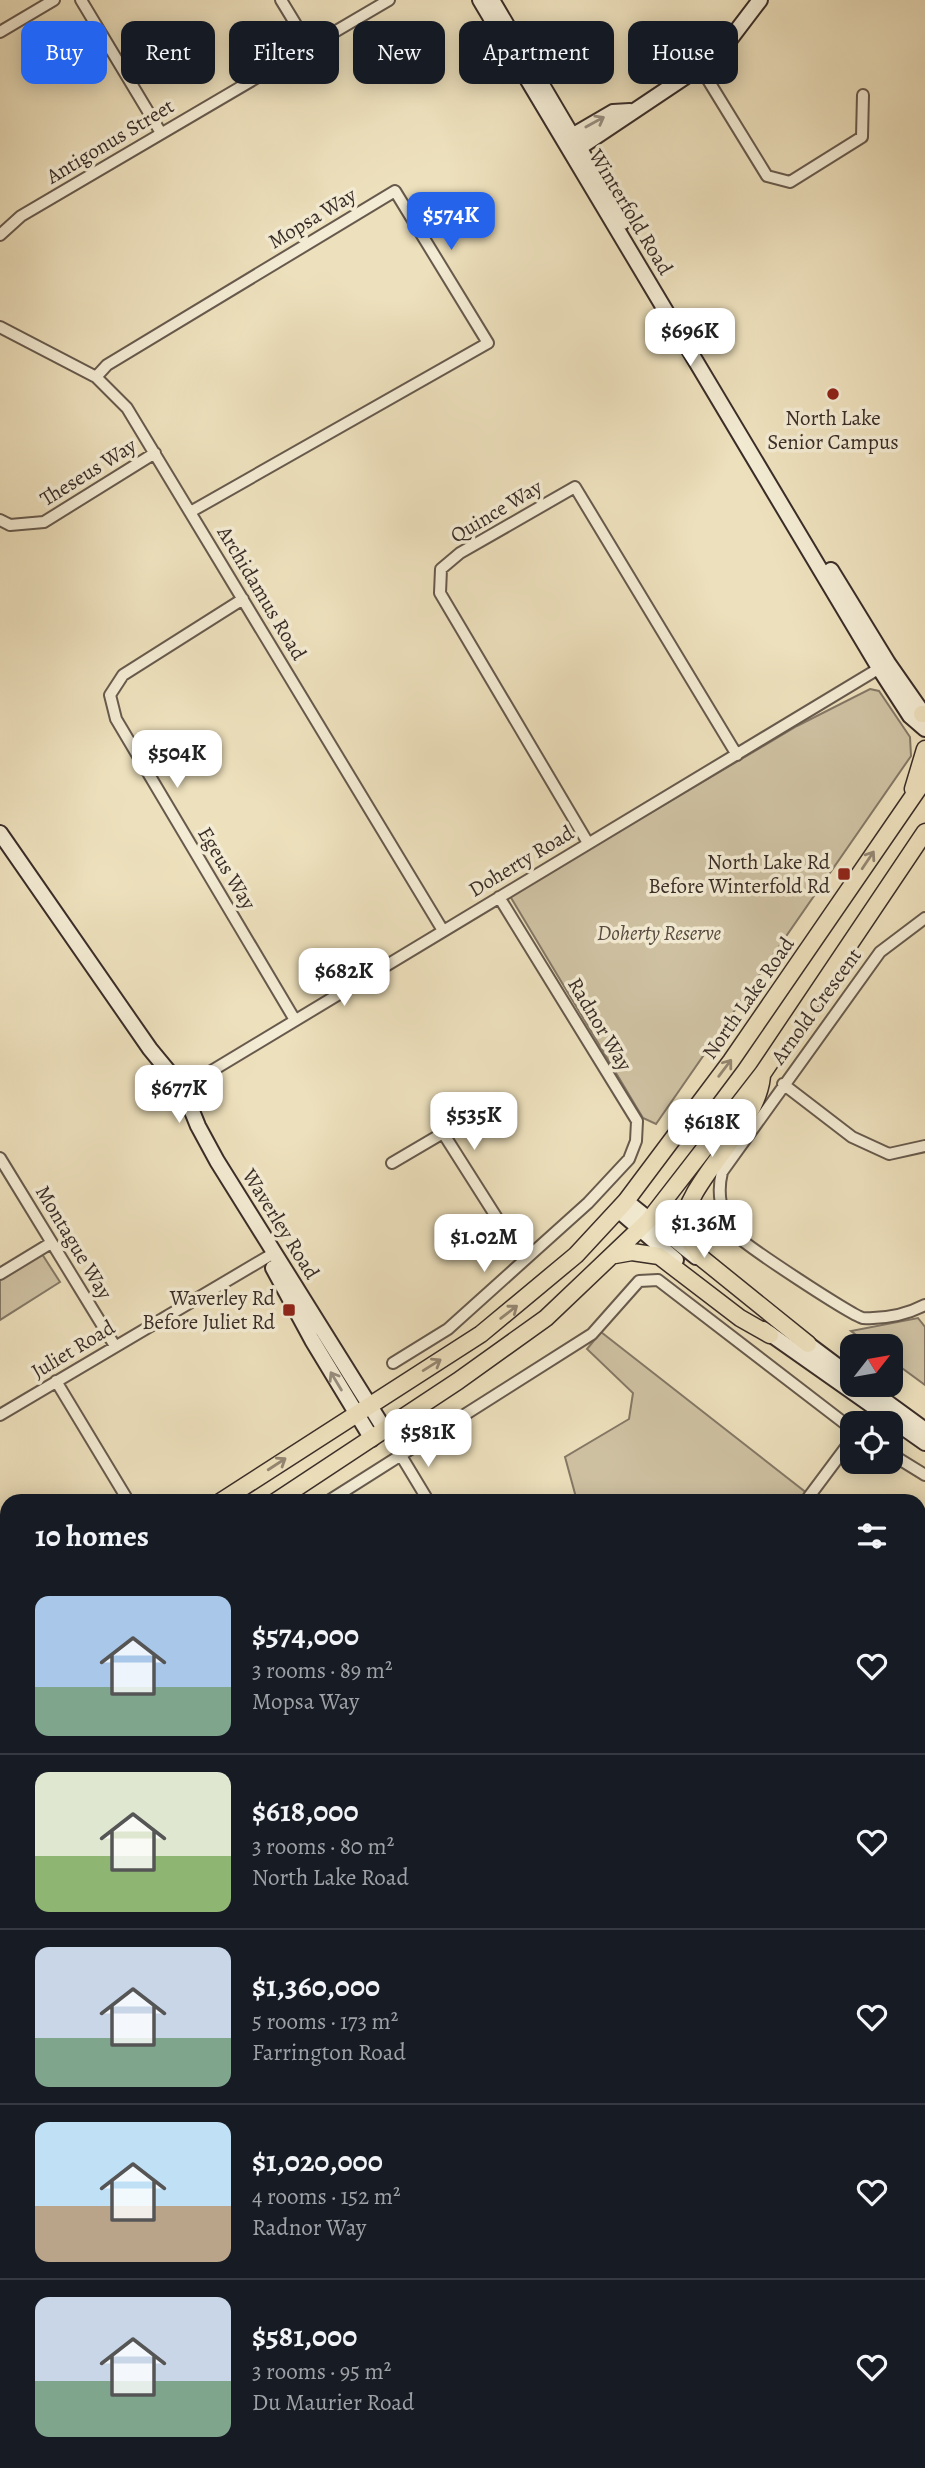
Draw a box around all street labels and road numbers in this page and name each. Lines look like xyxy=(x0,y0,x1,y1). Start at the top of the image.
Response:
street label: Antigonus Street xyxy=(40,92,179,191)
street label: Winterfold Road xyxy=(582,143,680,281)
street label: Mopsa Way xyxy=(263,180,362,255)
street label: Theseus Way xyxy=(35,431,142,513)
street label: Quince Way xyxy=(445,472,548,549)
street label: Archidamus Road xyxy=(210,520,313,666)
street label: Doherty Road xyxy=(463,818,579,903)
street label: Egeus Way xyxy=(191,821,263,915)
street label: North Lake Road xyxy=(695,931,801,1065)
street label: Arnold Crescent xyxy=(764,942,868,1071)
street label: Radnor Way xyxy=(561,972,639,1076)
street label: Waverley Road xyxy=(235,1163,327,1285)
street label: Montague Way xyxy=(29,1180,119,1305)
street label: Juliet Road xyxy=(26,1313,121,1385)

